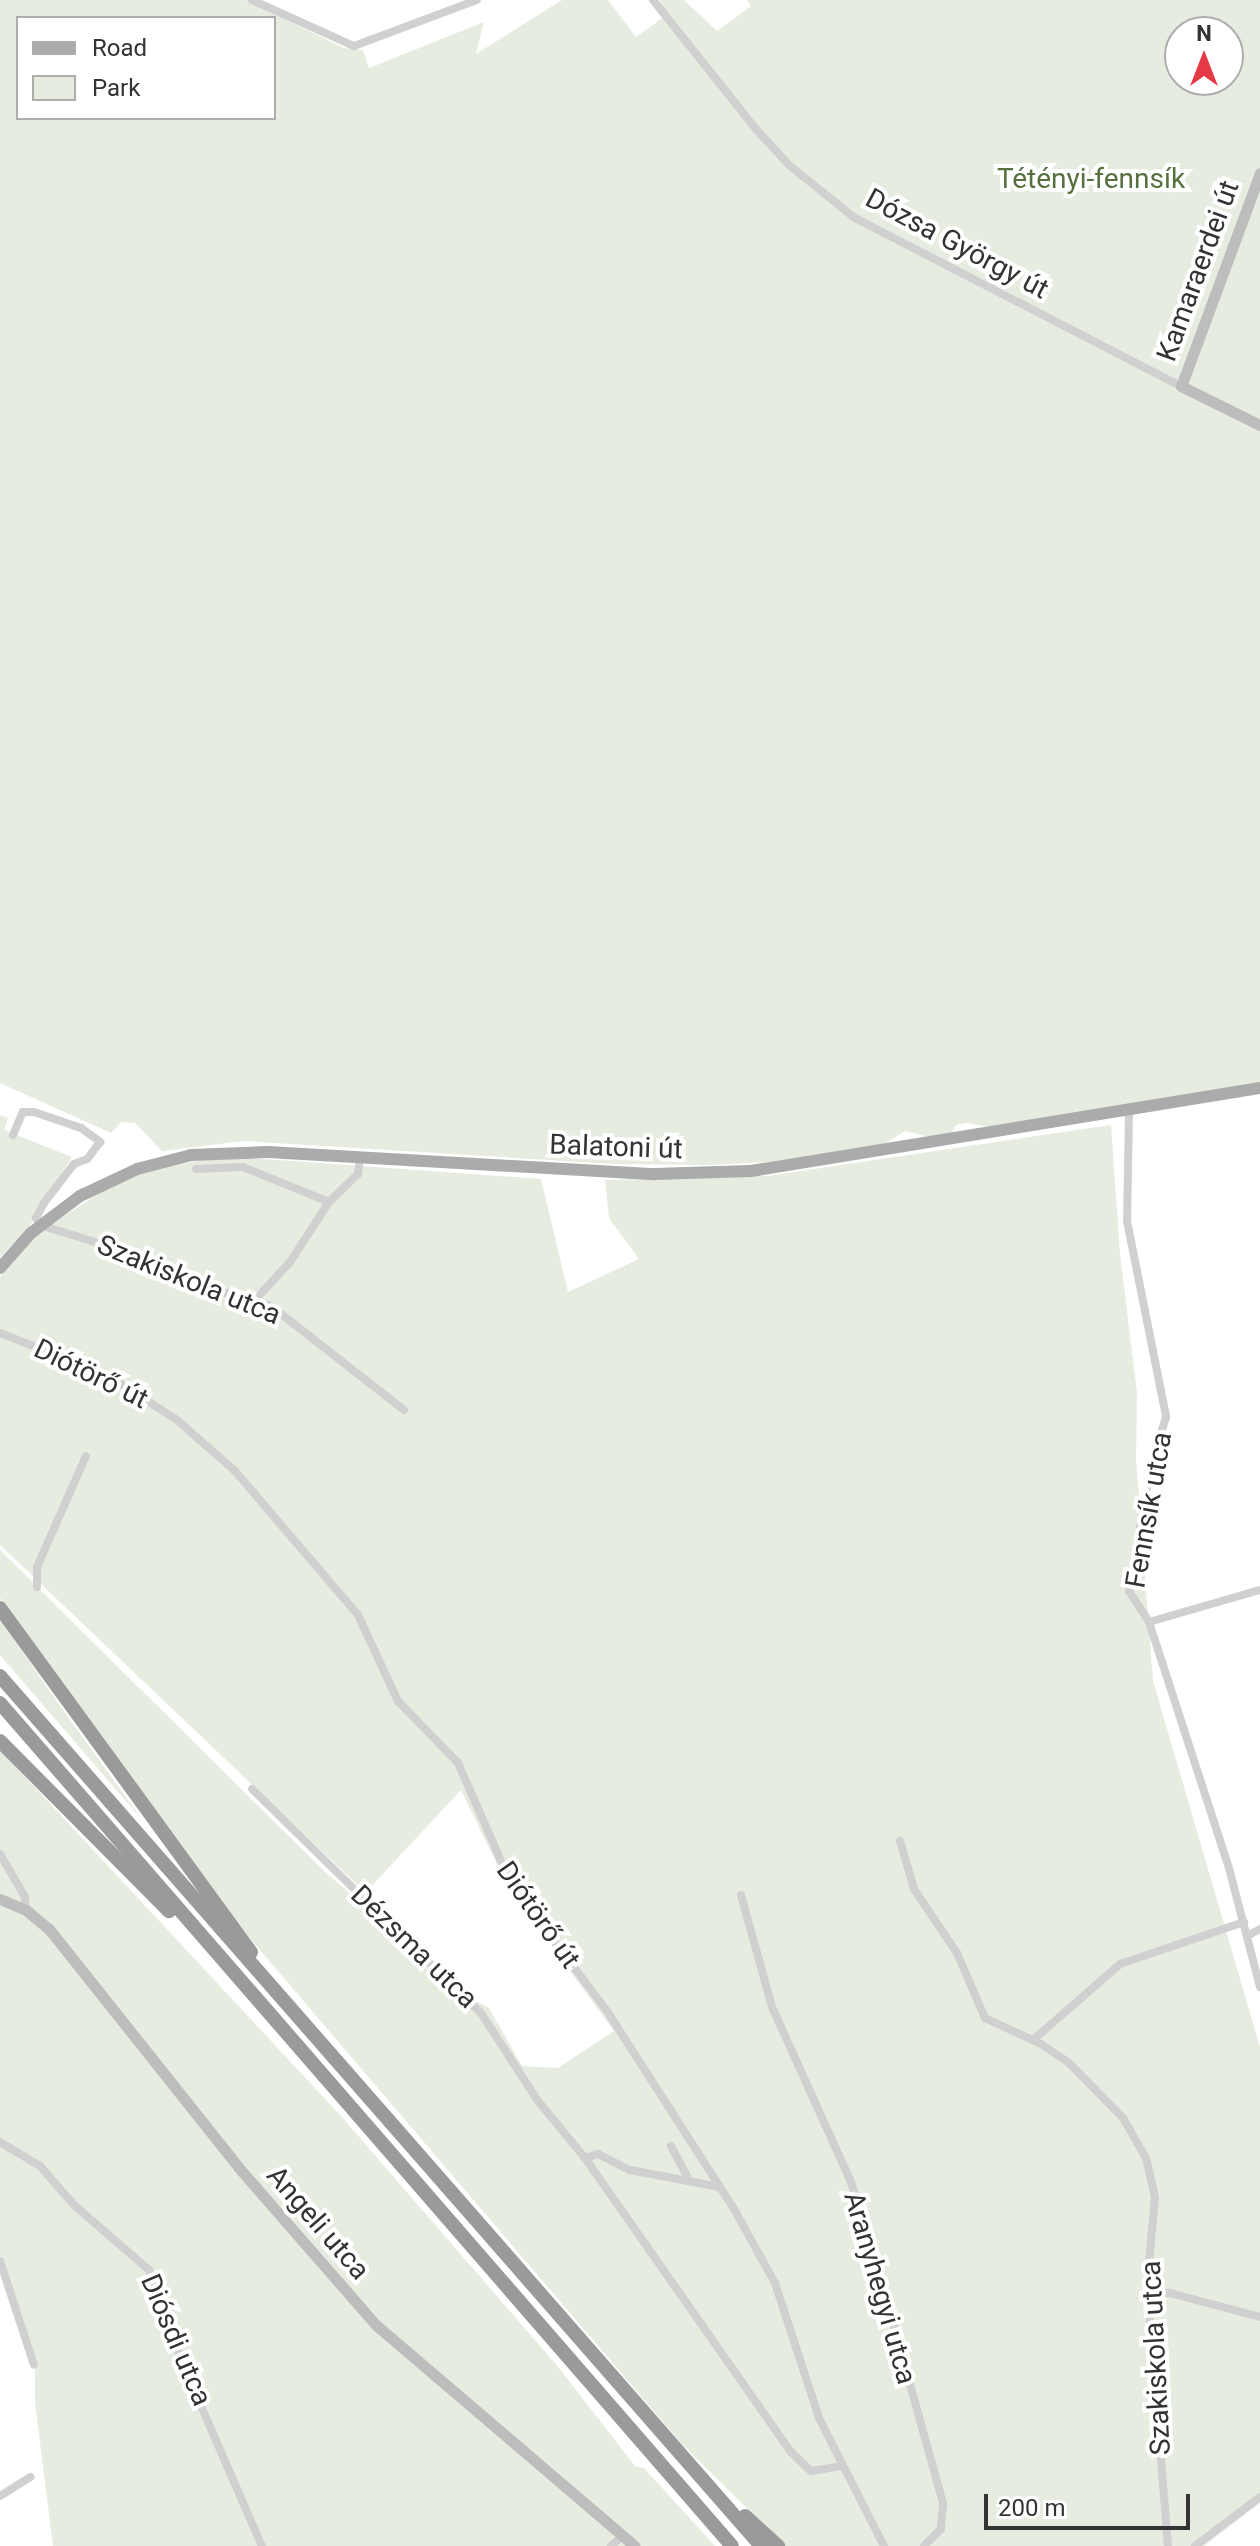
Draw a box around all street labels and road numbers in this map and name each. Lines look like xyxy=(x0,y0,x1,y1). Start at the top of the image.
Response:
street label: Kamaraerdei út xyxy=(1150,176,1246,366)
street label: Dózsa György út xyxy=(860,182,1054,306)
street label: Balatoni út xyxy=(549,1128,683,1166)
street label: Szakiskola utca xyxy=(92,1228,286,1332)
street label: Diótörő út xyxy=(28,1332,154,1416)
street label: Fennsík utca xyxy=(1119,1429,1179,1591)
street label: Diótörő út xyxy=(489,1855,587,1975)
street label: Dézsma utca xyxy=(344,1878,484,2016)
street label: Angeli utca xyxy=(260,2159,376,2287)
street label: Aranyhegyi utca xyxy=(836,2188,924,2388)
street label: Szakiskola utca xyxy=(1134,2260,1178,2456)
street label: Diósdi utca xyxy=(133,2269,219,2411)

